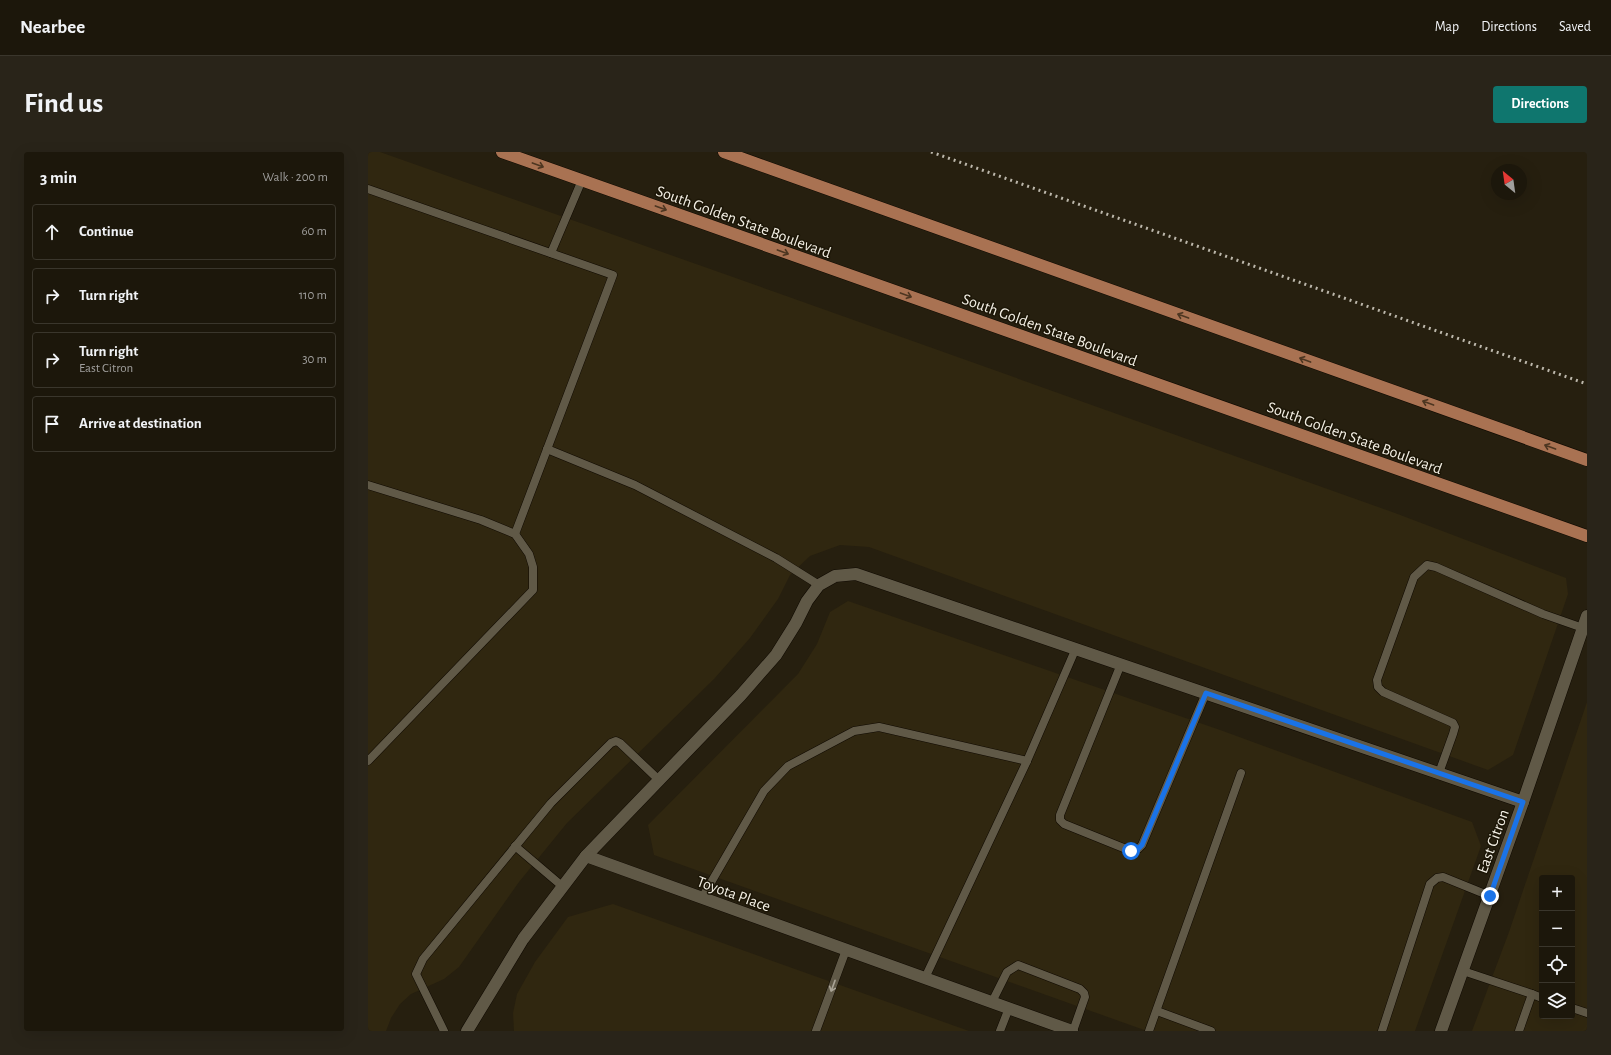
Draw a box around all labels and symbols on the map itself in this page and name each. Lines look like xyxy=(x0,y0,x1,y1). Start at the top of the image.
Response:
one-way arrow xyxy=(532,162,545,169)
north arrow xyxy=(1491,164,1527,200)
street label: South Golden State Boulevard xyxy=(654,183,833,261)
one-way arrow xyxy=(655,205,667,213)
one-way arrow xyxy=(777,249,790,256)
street label: South Golden State Boulevard xyxy=(960,291,1139,369)
one-way arrow xyxy=(900,292,912,300)
one-way arrow xyxy=(1177,311,1189,319)
one-way arrow xyxy=(1300,355,1312,363)
street label: South Golden State Boulevard xyxy=(1265,399,1444,477)
one-way arrow xyxy=(1422,399,1434,407)
one-way arrow xyxy=(1544,443,1557,450)
street label: East Citron xyxy=(1474,807,1512,875)
route start xyxy=(1122,842,1140,860)
street label: Toyota Place xyxy=(694,873,773,916)
route end xyxy=(1481,887,1499,905)
one-way arrow xyxy=(828,980,836,992)

